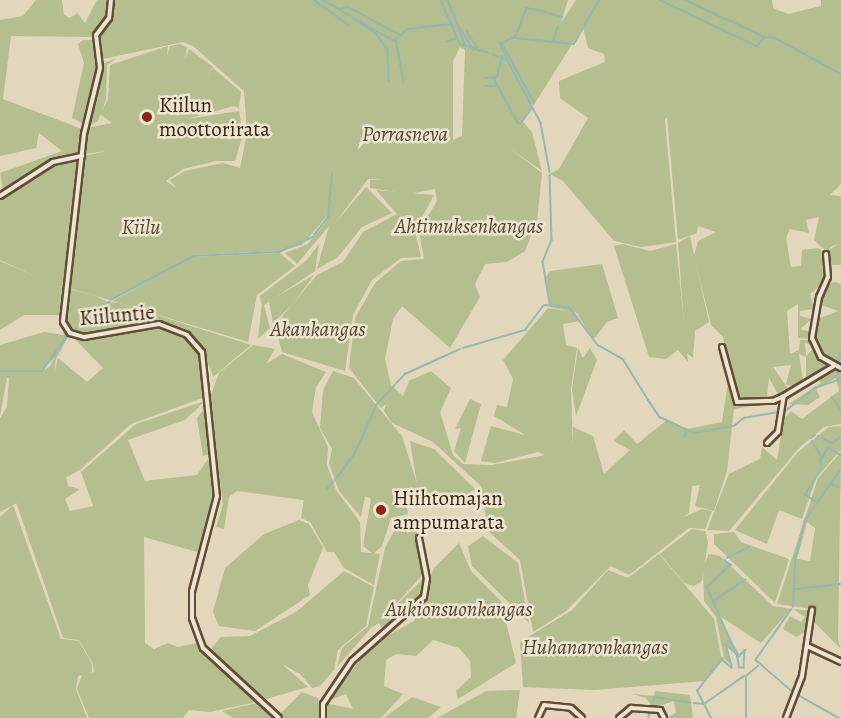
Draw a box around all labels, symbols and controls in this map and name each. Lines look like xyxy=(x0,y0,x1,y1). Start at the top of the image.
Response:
place label: Kiilun moottorirata xyxy=(159,92,270,142)
marker: Kiilun moottorirata xyxy=(140,110,154,124)
park label: Porrasneva xyxy=(362,121,448,147)
park label: Ahtimuksenkangas xyxy=(395,213,543,239)
park label: Kiilu xyxy=(121,214,161,240)
street label: Kiiluntie xyxy=(78,299,156,331)
park label: Akankangas xyxy=(270,316,366,342)
place label: Hiihtomajan ampumarata xyxy=(393,485,504,535)
marker: Hiihtomajan ampumarata xyxy=(374,503,388,517)
park label: Aukionsuonkangas xyxy=(386,596,532,622)
park label: Huhanaronkangas xyxy=(522,634,668,660)

